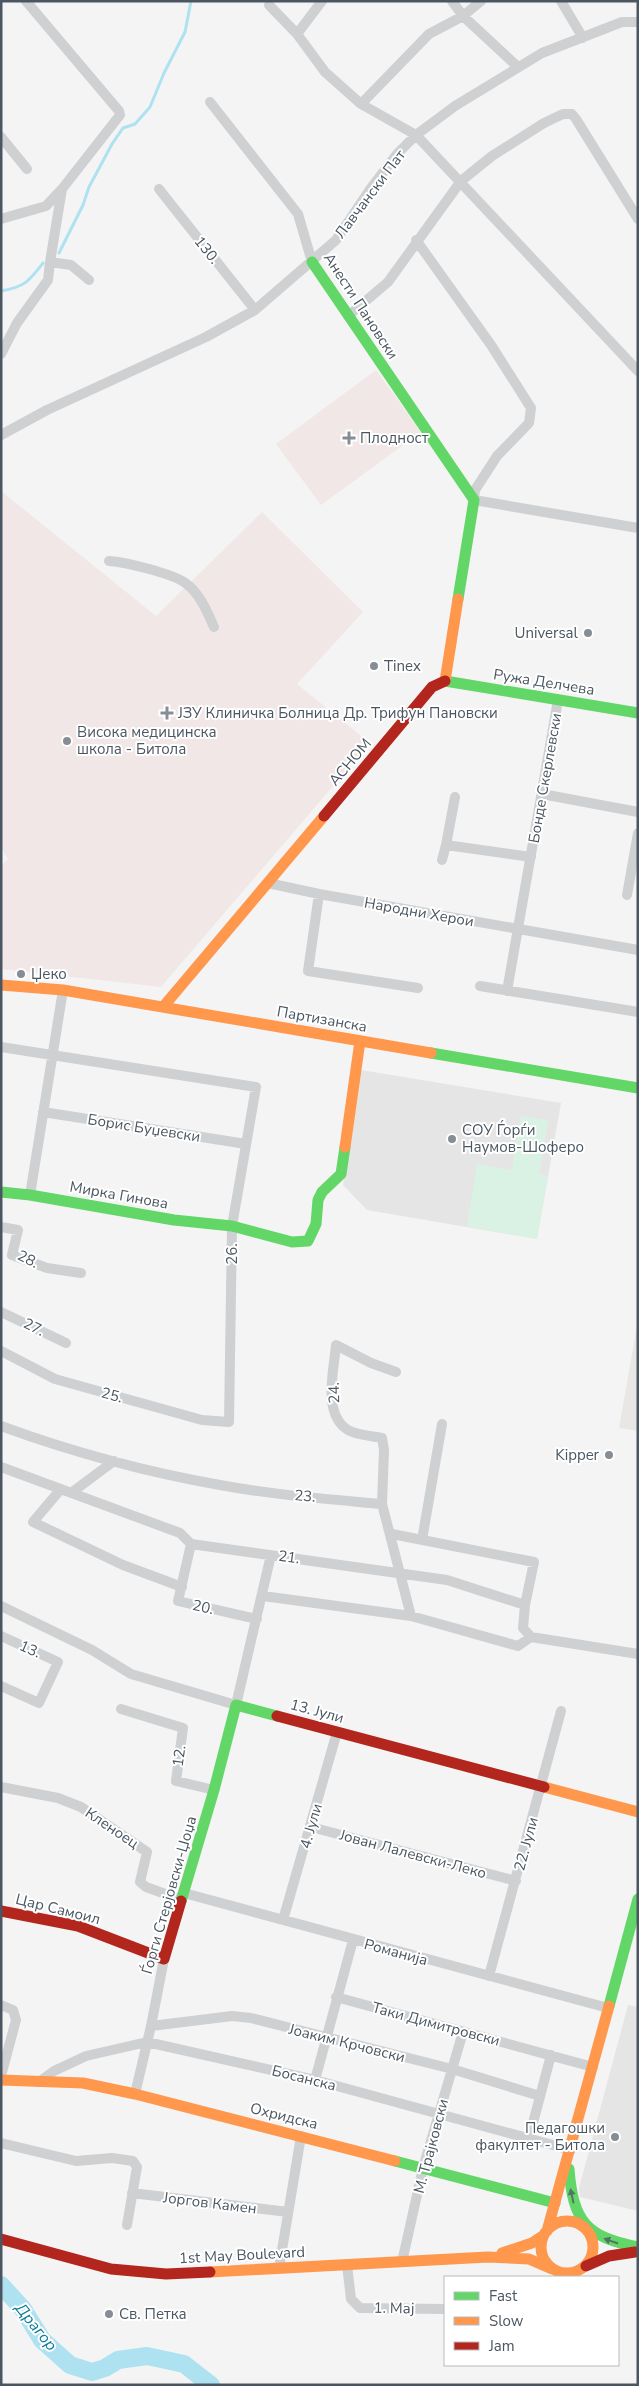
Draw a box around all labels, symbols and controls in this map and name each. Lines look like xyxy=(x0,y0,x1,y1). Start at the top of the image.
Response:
street label: Лавчански Пат xyxy=(330,145,410,242)
street label: 130. xyxy=(190,232,224,268)
street label: Анести Пановски xyxy=(319,249,403,363)
place label: Плодност xyxy=(360,428,429,448)
marker: Плодност xyxy=(342,431,356,445)
place label: Universal xyxy=(515,623,579,643)
marker: Universal xyxy=(582,627,594,639)
place label: Tinex xyxy=(384,656,421,676)
marker: Tinex xyxy=(368,660,380,672)
street label: Ружа Делчева xyxy=(492,664,596,700)
place label: ЈЗУ Клиничка Болница Др. Трифун Пановски xyxy=(177,703,498,723)
marker: ЈЗУ Клиничка Болница Др. Трифун Пановски xyxy=(160,706,174,720)
street label: Бонде Скерлевски xyxy=(524,711,566,845)
place label: Висока медицинска школа - Битола xyxy=(77,722,217,759)
street label: АСНОМ xyxy=(324,734,376,790)
marker: Висока медицинска школа - Битола xyxy=(61,735,73,747)
street label: Народни Херои xyxy=(363,893,475,931)
place label: Џеко xyxy=(31,964,67,984)
marker: Џеко xyxy=(15,968,27,980)
street label: Партизанска xyxy=(275,1001,369,1037)
street label: Борис Буџевски xyxy=(86,1109,202,1147)
place label: СОУ Ѓорѓи Наумов-Шоферо xyxy=(462,1120,584,1157)
marker: СОУ Ѓорѓи Наумов-Шоферо xyxy=(446,1133,458,1145)
street label: Мирка Гинова xyxy=(68,1177,170,1213)
street label: 26. xyxy=(222,1243,242,1265)
street label: 28. xyxy=(14,1245,42,1273)
street label: 27. xyxy=(20,1313,48,1341)
street label: 24. xyxy=(324,1382,344,1404)
street label: 25. xyxy=(99,1383,125,1407)
place label: Kipper xyxy=(555,1445,600,1465)
marker: Kipper xyxy=(603,1449,615,1461)
street label: 23. xyxy=(293,1485,317,1507)
street label: 21. xyxy=(277,1546,301,1568)
street label: 20. xyxy=(190,1595,216,1619)
street label: 13. xyxy=(16,1636,44,1662)
street label: 13. Јули xyxy=(288,1694,346,1728)
street label: 12. xyxy=(168,1744,190,1768)
street label: 4. Јули xyxy=(295,1801,327,1851)
street label: Кленоец xyxy=(81,1803,143,1853)
street label: Ѓорги Стерјовски-Џоџа xyxy=(137,1814,201,1976)
street label: 22. Јули xyxy=(509,1815,543,1873)
street label: Јован Лалевски-Леко xyxy=(336,1825,489,1883)
street label: Цар Самоил xyxy=(14,1889,102,1929)
street label: Романија xyxy=(362,1934,430,1970)
street label: Таки Димитровски xyxy=(370,1997,502,2051)
street label: Јоаким Крчовски xyxy=(286,2019,407,2067)
street label: Босанска xyxy=(270,2060,338,2096)
street label: М. Трајковски xyxy=(409,2097,453,2195)
street label: Охридска xyxy=(248,2098,320,2134)
place label: Педагошки факултет - Битола xyxy=(475,2118,605,2155)
marker: Педагошки факултет - Битола xyxy=(609,2131,621,2143)
street label: Јоргов Камен xyxy=(161,2187,258,2219)
one-way arrow xyxy=(568,2189,576,2204)
one-way arrow xyxy=(603,2236,618,2244)
street label: 1st May Boulevard xyxy=(178,2242,306,2268)
legend xyxy=(444,2276,619,2366)
text: Fast xyxy=(489,2286,518,2306)
water label: Драгор xyxy=(9,2298,62,2356)
street label: 1. Мај xyxy=(373,2298,415,2318)
place label: Св. Петка xyxy=(119,2304,187,2324)
marker: Св. Петка xyxy=(103,2308,115,2320)
text: Slow xyxy=(489,2311,524,2331)
text: Jam xyxy=(488,2336,515,2356)

